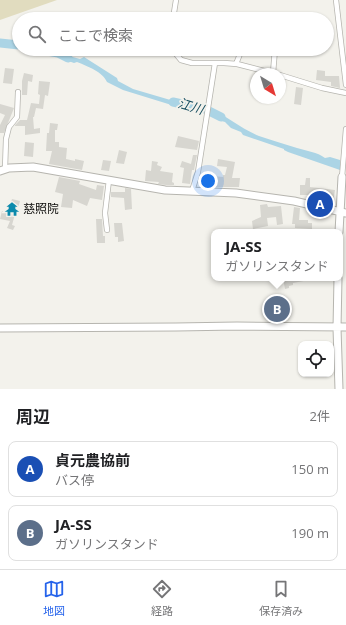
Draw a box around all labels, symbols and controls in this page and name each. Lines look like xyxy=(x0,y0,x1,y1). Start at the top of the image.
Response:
search box xyxy=(12,12,334,56)
icon: search xyxy=(26,23,48,45)
text: ここで検索 xyxy=(58,25,133,45)
north arrow xyxy=(250,68,286,104)
water label: 江川 xyxy=(176,94,208,119)
your location xyxy=(198,171,218,191)
pin: A xyxy=(307,189,333,219)
place label: 慈照院 xyxy=(23,200,59,217)
temple icon: 慈照院 xyxy=(4,201,20,217)
popup xyxy=(211,229,343,281)
text: JA-SS xyxy=(225,236,262,256)
text: ガソリンスタンド xyxy=(225,257,329,275)
pin: B xyxy=(264,294,290,324)
map controls xyxy=(298,341,334,377)
button: locate xyxy=(298,341,334,377)
text: 周辺 xyxy=(16,405,50,428)
text: 2件 xyxy=(310,407,330,425)
text: 貞元農協前 xyxy=(55,450,130,470)
text: A xyxy=(26,460,34,478)
text: 150 m xyxy=(291,460,329,478)
text: バス停 xyxy=(55,471,94,489)
text: JA-SS xyxy=(55,514,92,534)
text: B xyxy=(26,524,34,542)
text: 190 m xyxy=(291,524,329,542)
text: ガソリンスタンド xyxy=(55,535,159,553)
tab: 地図 xyxy=(43,578,65,618)
tab: 経路 xyxy=(151,578,173,618)
tab: 保存済み xyxy=(259,578,303,618)

